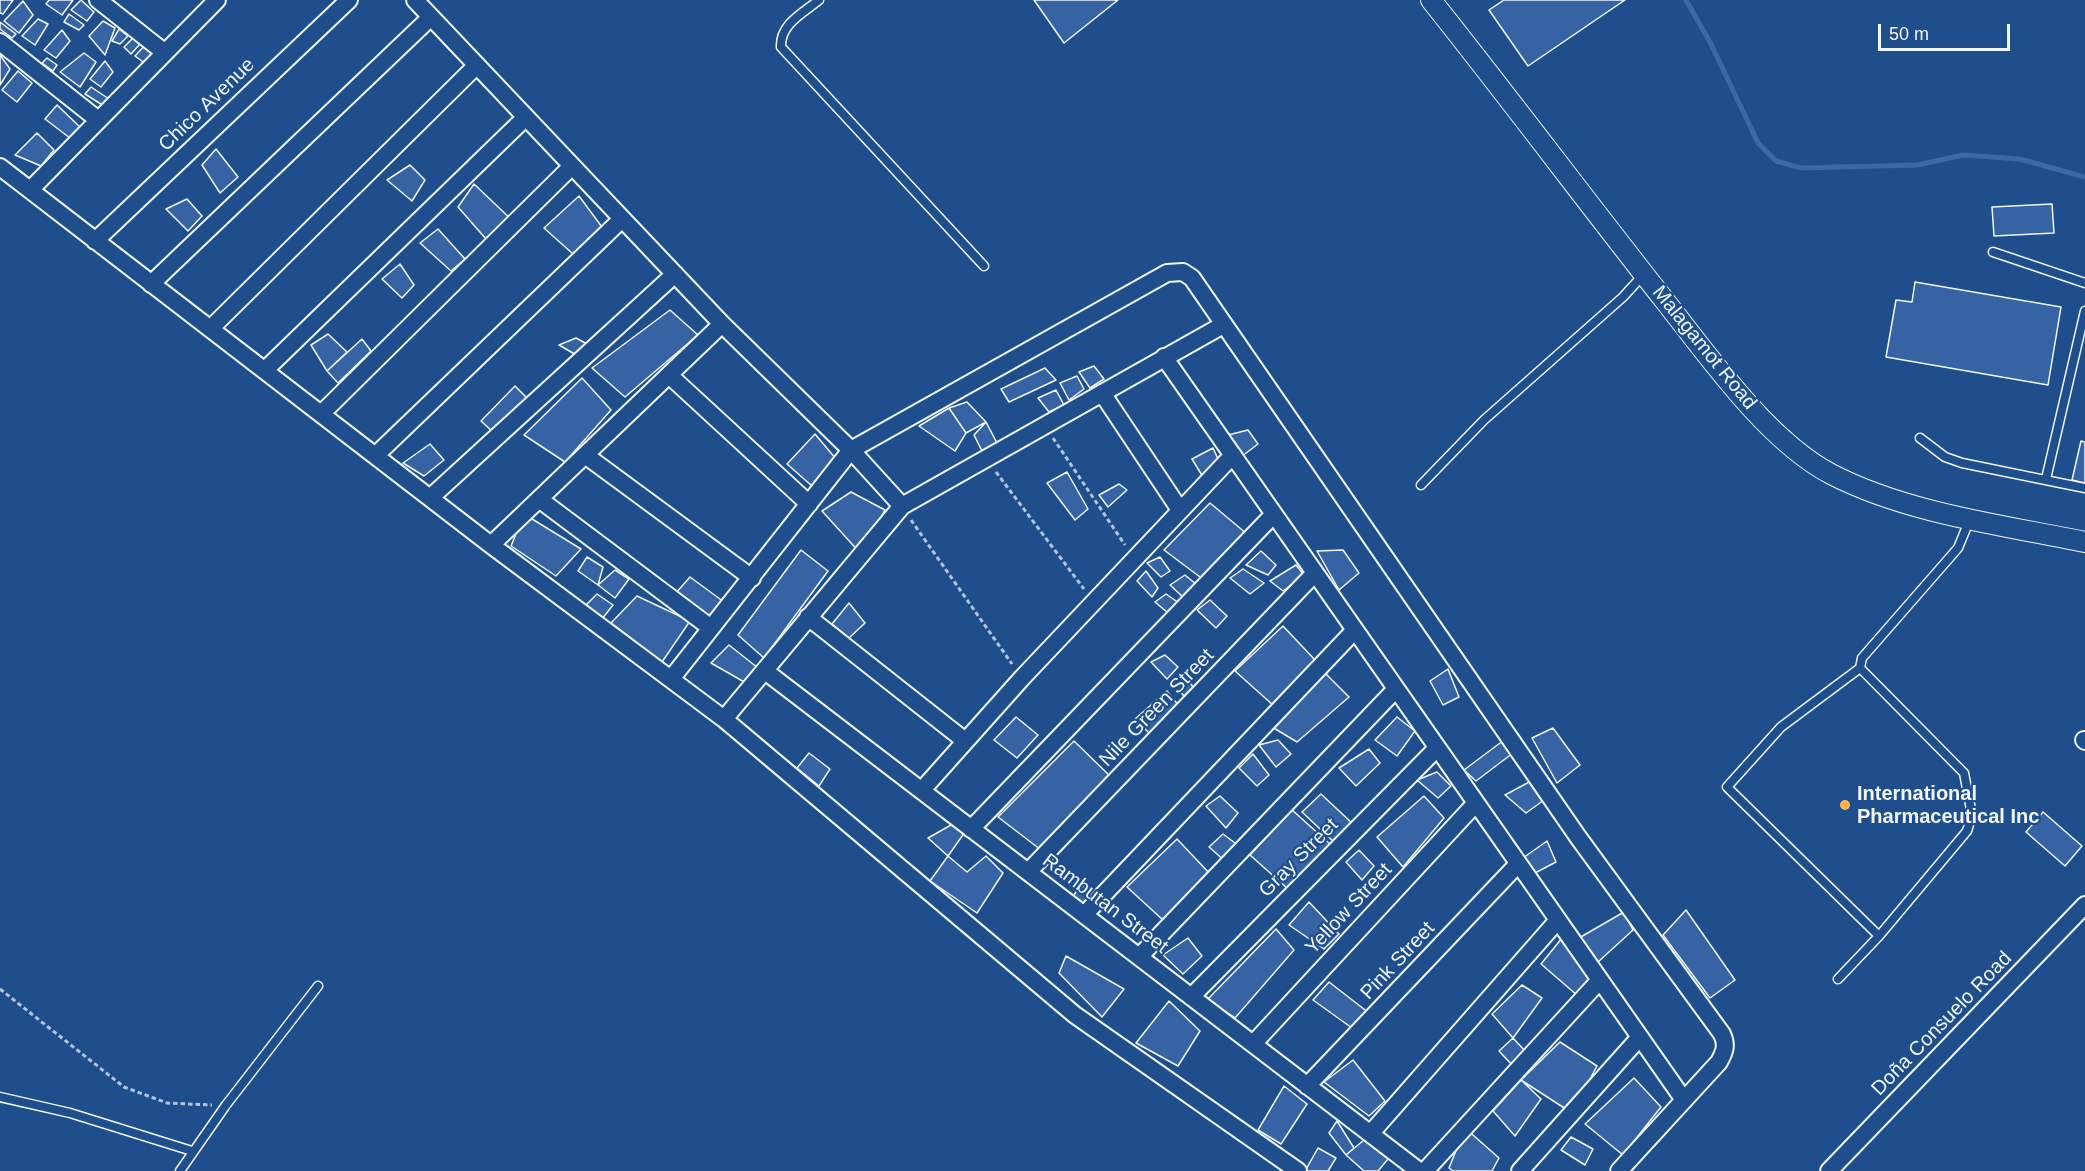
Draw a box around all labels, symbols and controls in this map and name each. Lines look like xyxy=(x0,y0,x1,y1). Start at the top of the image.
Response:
scale bar xyxy=(1881,12,2013,50)
text: 50 m xyxy=(1889,24,1929,44)
street label: Chico Avenue xyxy=(154,53,260,157)
street label: Malagamot Road xyxy=(1647,281,1761,415)
street label: Nile Green Street xyxy=(1095,644,1219,772)
place label: International Pharmaceutical Inc xyxy=(1857,782,2039,829)
marker: International Pharmaceutical Inc xyxy=(1838,798,1852,812)
street label: Gray Street xyxy=(1254,813,1344,903)
street label: Rambutan Street xyxy=(1037,849,1173,959)
street label: Yellow Street xyxy=(1301,858,1397,960)
street label: Pink Street xyxy=(1356,917,1440,1005)
street label: Doña Consuelo Road xyxy=(1867,947,2017,1101)

